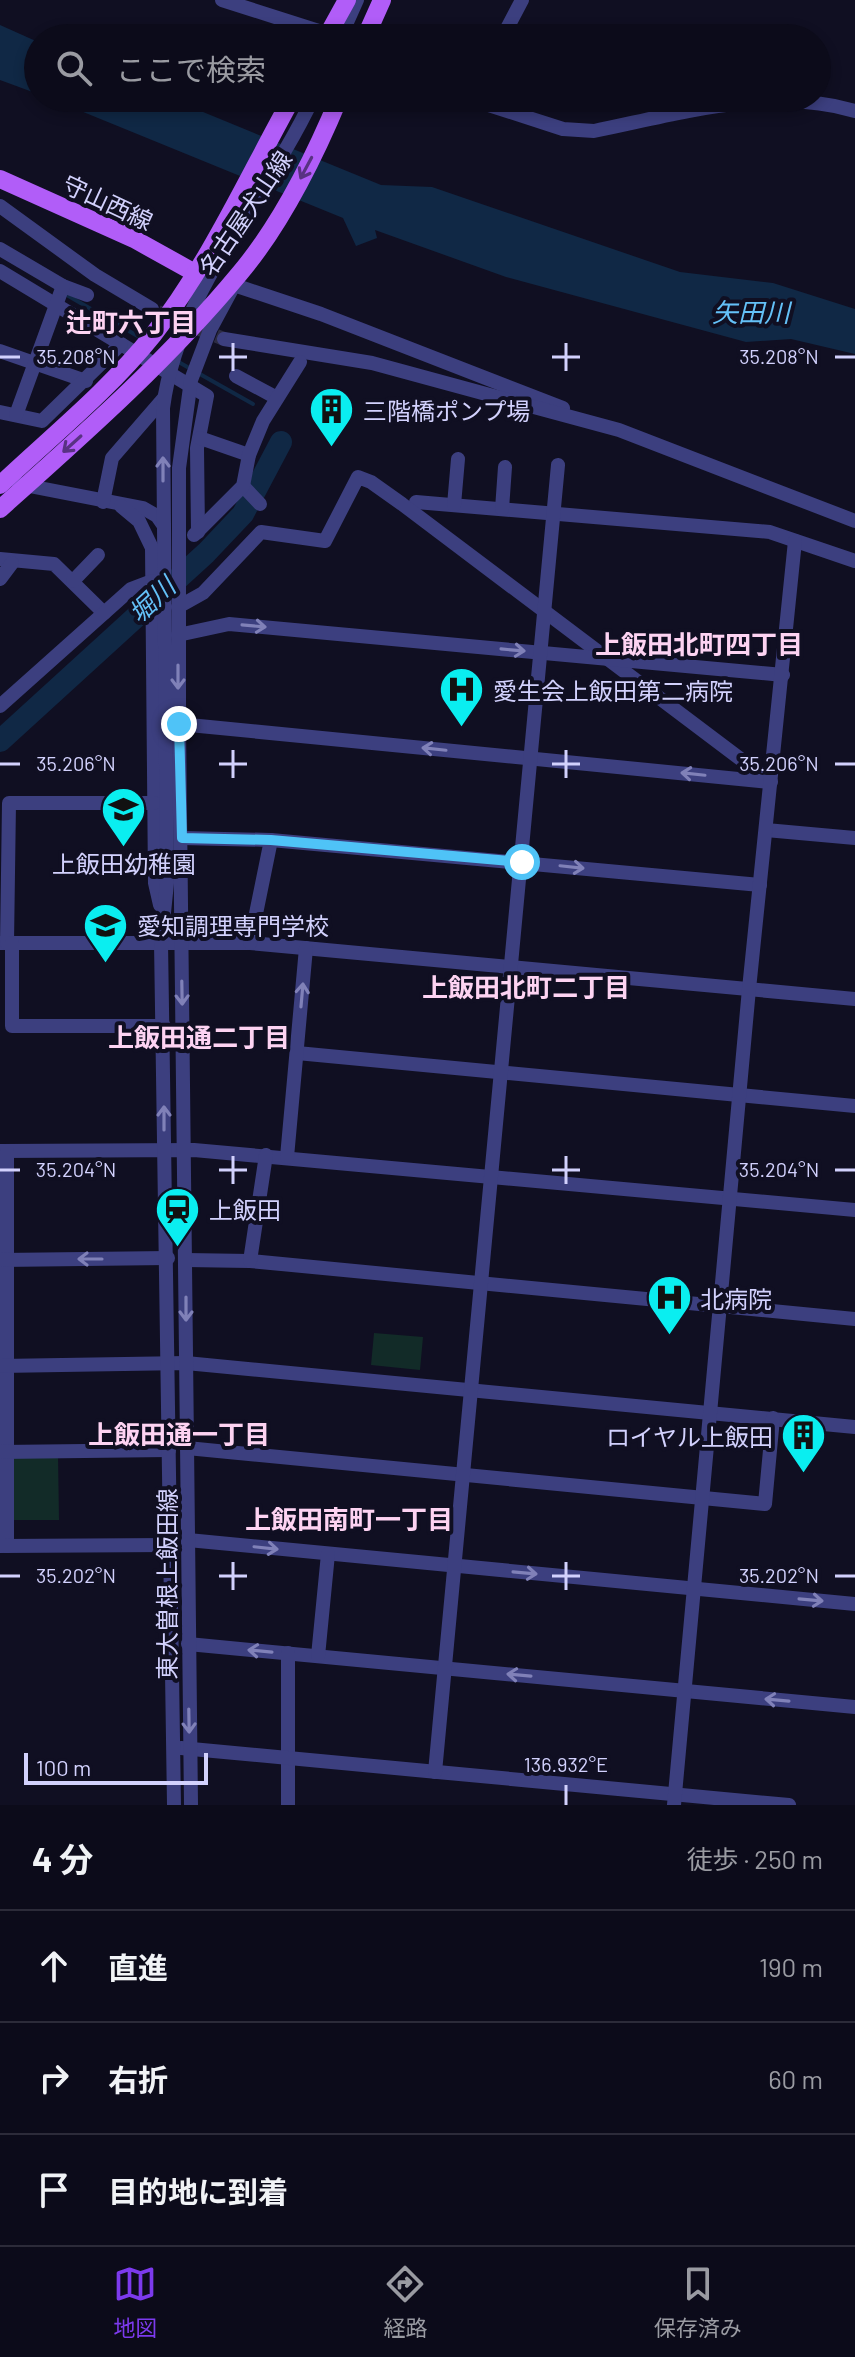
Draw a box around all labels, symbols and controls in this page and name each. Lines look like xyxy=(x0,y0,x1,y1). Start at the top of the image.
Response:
search box xyxy=(24,24,831,112)
icon: search xyxy=(52,46,96,90)
text: ここで検索 xyxy=(116,51,266,87)
street label: 名古屋犬山線 xyxy=(193,145,297,281)
one-way arrow xyxy=(297,156,313,180)
street label: 守山西線 xyxy=(58,169,158,235)
water label: 矢田川 xyxy=(712,296,793,327)
district label: 辻町六丁目 xyxy=(66,306,196,337)
text: 35.208°N xyxy=(36,344,116,368)
text: 35.208°N xyxy=(739,344,819,368)
building icon: 三階橋ポンプ場 xyxy=(308,386,356,449)
place label: 三階橋ポンプ場 xyxy=(363,396,530,425)
one-way arrow xyxy=(63,434,83,452)
one-way arrow xyxy=(155,456,171,483)
water label: 堀川 xyxy=(121,568,183,628)
one-way arrow xyxy=(240,619,267,634)
district label: 上飯田北町四丁目 xyxy=(595,628,803,659)
one-way arrow xyxy=(499,643,526,658)
one-way arrow xyxy=(170,663,186,690)
hospital icon: 愛生会上飯田第二病院 xyxy=(438,666,486,729)
place label: 愛生会上飯田第二病院 xyxy=(493,676,733,705)
route end xyxy=(161,706,197,742)
one-way arrow xyxy=(421,741,448,756)
text: 35.206°N xyxy=(36,751,116,775)
text: 35.206°N xyxy=(739,751,819,775)
one-way arrow xyxy=(680,767,707,782)
school or university icon: 上飯田幼稚園 xyxy=(100,785,148,848)
route start xyxy=(504,844,540,880)
place label: 上飯田幼稚園 xyxy=(52,849,196,878)
one-way arrow xyxy=(558,860,585,875)
school or university icon: 愛知調理専門学校 xyxy=(82,901,130,964)
place label: 愛知調理専門学校 xyxy=(137,911,329,940)
district label: 上飯田北町二丁目 xyxy=(422,971,630,1002)
one-way arrow xyxy=(174,979,190,1006)
one-way arrow xyxy=(295,982,310,1009)
district label: 上飯田通二丁目 xyxy=(108,1021,290,1052)
one-way arrow xyxy=(157,1105,172,1132)
text: 35.204°N xyxy=(36,1157,116,1181)
text: 35.204°N xyxy=(739,1157,819,1181)
station icon: 上飯田 xyxy=(154,1185,202,1248)
place label: 上飯田 xyxy=(209,1195,281,1224)
one-way arrow xyxy=(77,1251,104,1267)
hospital icon: 北病院 xyxy=(645,1274,693,1337)
place label: 北病院 xyxy=(700,1284,772,1313)
one-way arrow xyxy=(178,1295,194,1322)
building icon: ロイヤル上飯田 xyxy=(780,1412,828,1475)
district label: 上飯田通一丁目 xyxy=(88,1418,270,1449)
place label: ロイヤル上飯田 xyxy=(606,1422,773,1451)
street label: 東大曽根上飯田線 xyxy=(152,1488,181,1680)
district label: 上飯田南町一丁目 xyxy=(245,1503,453,1534)
one-way arrow xyxy=(252,1540,279,1555)
text: 35.202°N xyxy=(36,1563,116,1587)
text: 35.202°N xyxy=(739,1563,819,1587)
one-way arrow xyxy=(511,1565,538,1580)
one-way arrow xyxy=(798,1593,824,1608)
one-way arrow xyxy=(247,1643,274,1658)
one-way arrow xyxy=(506,1667,532,1682)
one-way arrow xyxy=(764,1692,791,1707)
one-way arrow xyxy=(182,1707,197,1734)
scale bar xyxy=(24,1749,208,1785)
text: 136.932°E xyxy=(524,1752,608,1776)
text: 100 m xyxy=(36,1754,91,1780)
text: 4 分 xyxy=(32,1838,93,1879)
text: 徒歩 · 250 m xyxy=(686,1843,823,1874)
icon: ahead xyxy=(32,1944,76,1988)
text: 直進 xyxy=(108,1949,168,1985)
text: 190 m xyxy=(759,1951,823,1982)
icon: right xyxy=(32,2056,76,2100)
text: 右折 xyxy=(108,2061,168,2097)
text: 60 m xyxy=(768,2063,823,2094)
icon: arrive xyxy=(32,2168,76,2212)
text: 目的地に到着 xyxy=(108,2173,288,2209)
tab: 地図 xyxy=(113,2262,157,2342)
tab: 経路 xyxy=(383,2262,428,2342)
tab: 保存済み xyxy=(654,2262,742,2342)

